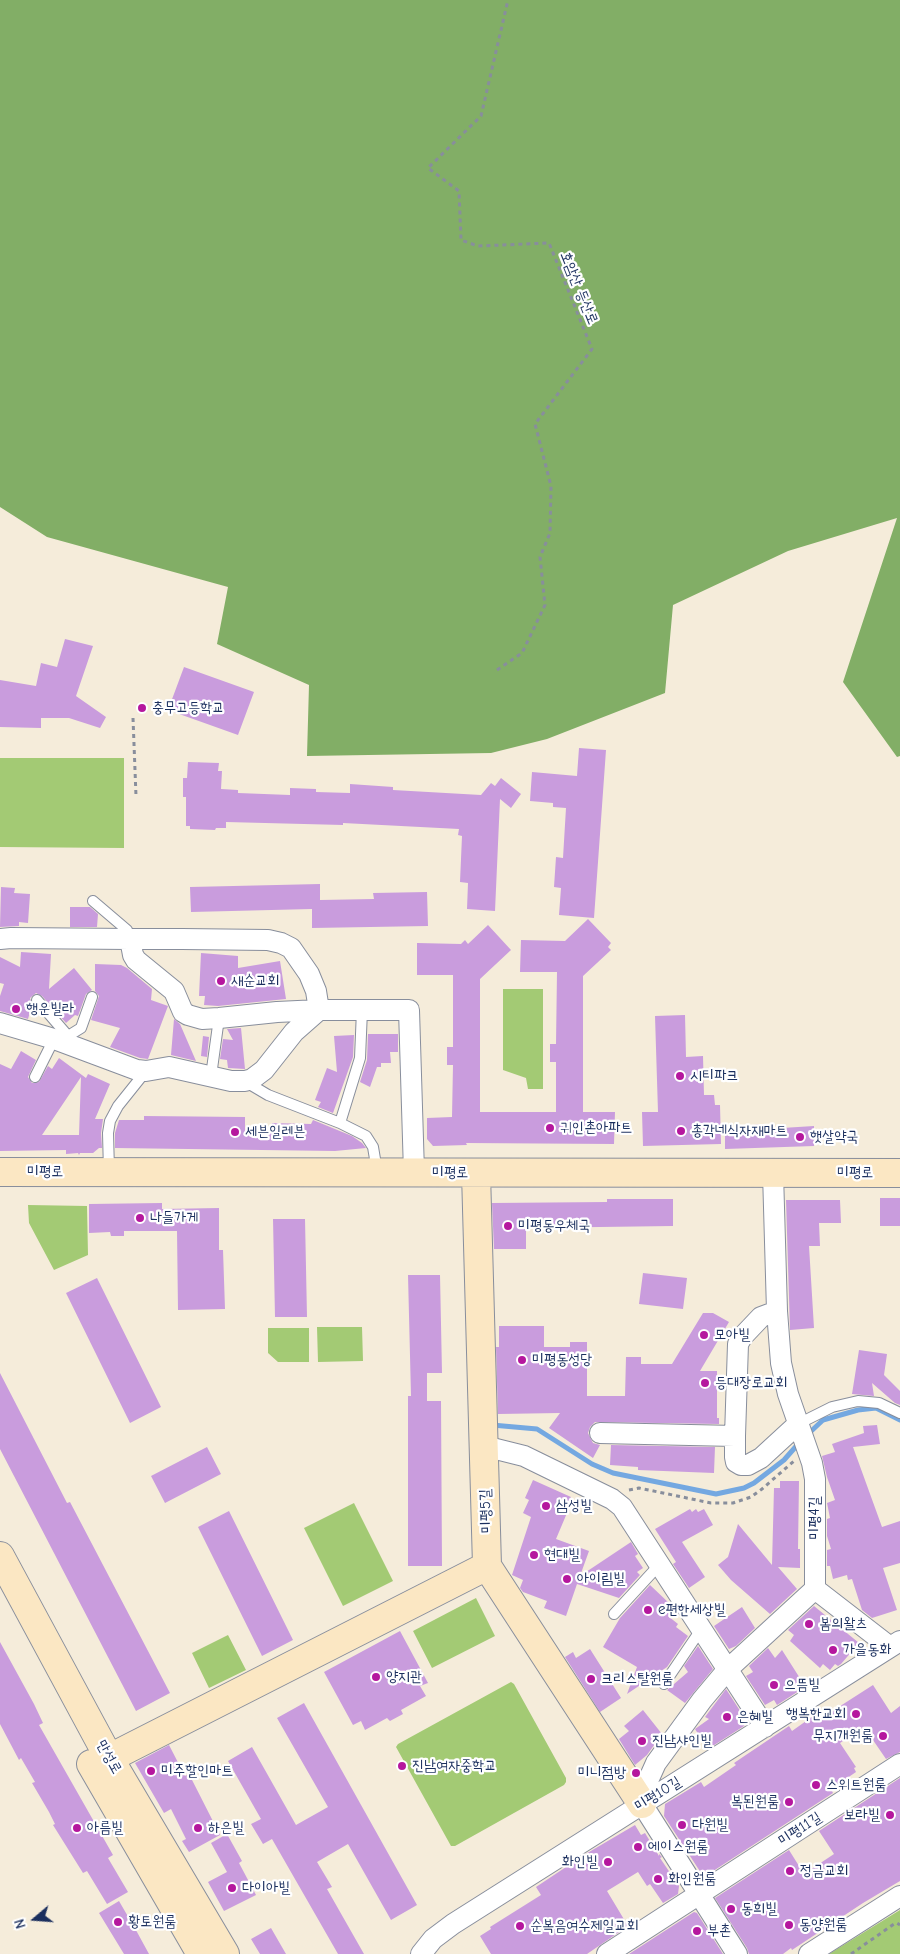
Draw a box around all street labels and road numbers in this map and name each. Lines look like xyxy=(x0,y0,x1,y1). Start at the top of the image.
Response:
street label: 호암산 등산로 xyxy=(556,249,602,327)
street label: 미평로 xyxy=(27,1163,63,1181)
street label: 미평로 xyxy=(432,1164,468,1182)
street label: 미평로 xyxy=(837,1164,873,1182)
street label: 미평5길 xyxy=(476,1489,496,1533)
street label: 미평4길 xyxy=(806,1496,824,1540)
street label: 만성로 xyxy=(92,1737,126,1777)
street label: 미평10길 xyxy=(631,1773,685,1815)
street label: 미평11길 xyxy=(775,1808,825,1850)

